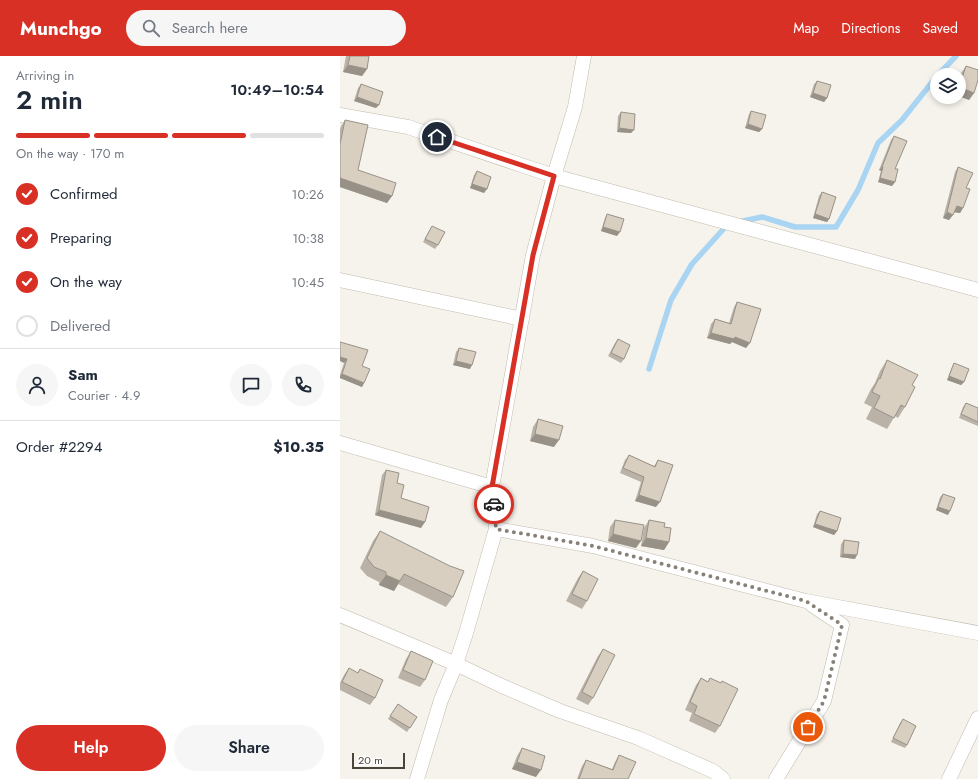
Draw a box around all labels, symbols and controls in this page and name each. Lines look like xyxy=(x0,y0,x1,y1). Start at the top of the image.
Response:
search box xyxy=(126,10,406,46)
text: Munchgo xyxy=(20,15,102,42)
icon: search xyxy=(140,17,162,39)
text: Search here xyxy=(172,17,248,39)
text: Map xyxy=(793,18,819,38)
text: Directions xyxy=(841,18,901,38)
text: Saved xyxy=(923,18,958,38)
text: Arriving in xyxy=(16,66,74,85)
map controls xyxy=(930,68,966,104)
button: layers xyxy=(930,68,966,104)
text: 10:49–10:54 xyxy=(230,79,324,101)
text: 2 min xyxy=(16,81,83,119)
pin xyxy=(420,120,454,154)
icon: home xyxy=(426,126,448,148)
text: On the way · 170 m xyxy=(16,144,125,163)
icon: check xyxy=(16,183,38,205)
text: Confirmed xyxy=(50,183,118,205)
text: 10:26 xyxy=(292,185,324,204)
icon: check xyxy=(16,227,38,249)
text: Preparing xyxy=(50,227,112,249)
text: 10:38 xyxy=(292,229,324,248)
icon: check xyxy=(16,271,38,293)
text: On the way xyxy=(50,271,122,293)
text: 10:45 xyxy=(292,273,324,292)
text: Delivered xyxy=(50,315,111,337)
button: person xyxy=(16,364,58,406)
text: Sam xyxy=(68,364,98,386)
button: chat xyxy=(230,364,272,406)
button: phone xyxy=(282,364,324,406)
text: Courier · 4.9 xyxy=(68,386,141,405)
text: Order #2294 xyxy=(16,436,102,458)
text: $10.35 xyxy=(273,436,324,458)
courier xyxy=(474,484,514,524)
icon: car xyxy=(483,493,505,515)
pin xyxy=(791,710,825,744)
icon: bag xyxy=(797,716,819,738)
button: Help xyxy=(16,725,166,771)
button: Share xyxy=(174,725,324,771)
scale bar xyxy=(352,751,405,770)
text: 20 m xyxy=(358,752,383,768)

